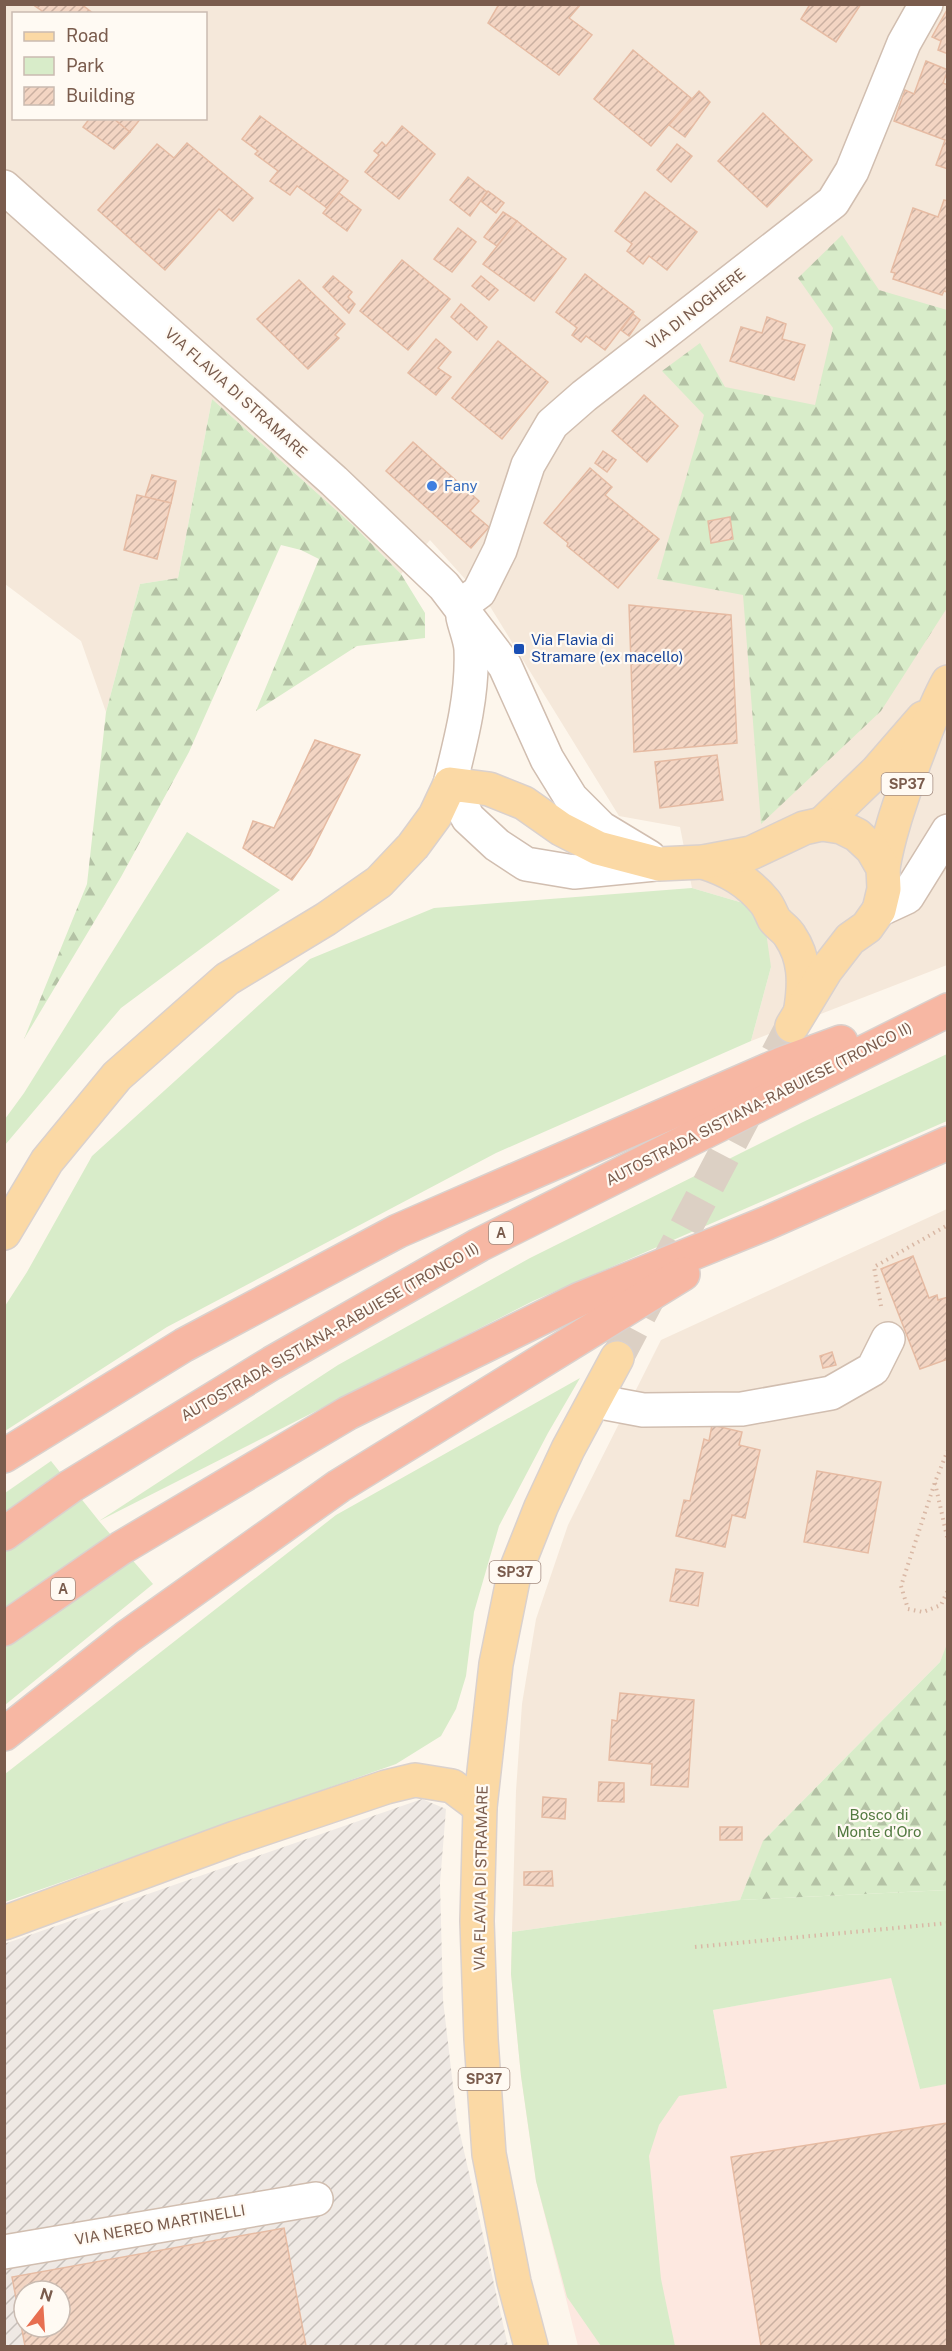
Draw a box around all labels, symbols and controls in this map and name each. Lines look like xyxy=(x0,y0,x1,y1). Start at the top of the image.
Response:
legend xyxy=(12,12,207,120)
text: Road xyxy=(66,25,109,46)
text: Park xyxy=(66,55,104,76)
text: Building xyxy=(66,85,135,106)
street label: VIA DI NOGHERE xyxy=(643,265,748,352)
street label: VIA FLAVIA DI STRAMARE xyxy=(162,324,311,461)
place label: Fany xyxy=(444,477,477,494)
marker: Fany xyxy=(425,479,439,493)
place label: Via Flavia di Stramare (ex macello) xyxy=(531,631,683,665)
marker: Via Flavia di Stramare (ex macello) xyxy=(512,642,526,656)
road number: SP37 xyxy=(882,773,932,795)
street label: AUTOSTRADA SISTIANA-RABUIESE (TRONCO II) xyxy=(603,1019,915,1189)
road number: A xyxy=(489,1222,513,1244)
street label: AUTOSTRADA SISTIANA-RABUIESE (TRONCO II) xyxy=(178,1239,482,1424)
road number: SP37 xyxy=(490,1561,540,1583)
road number: A xyxy=(51,1578,75,1600)
street label: VIA FLAVIA DI STRAMARE xyxy=(470,1785,491,1971)
park label: Bosco di Monte d'Oro xyxy=(836,1806,922,1840)
road number: SP37 xyxy=(458,2068,510,2090)
street label: VIA NEREO MARTINELLI xyxy=(73,2201,246,2248)
north arrow xyxy=(12,2279,72,2339)
text: N xyxy=(37,2284,55,2306)

